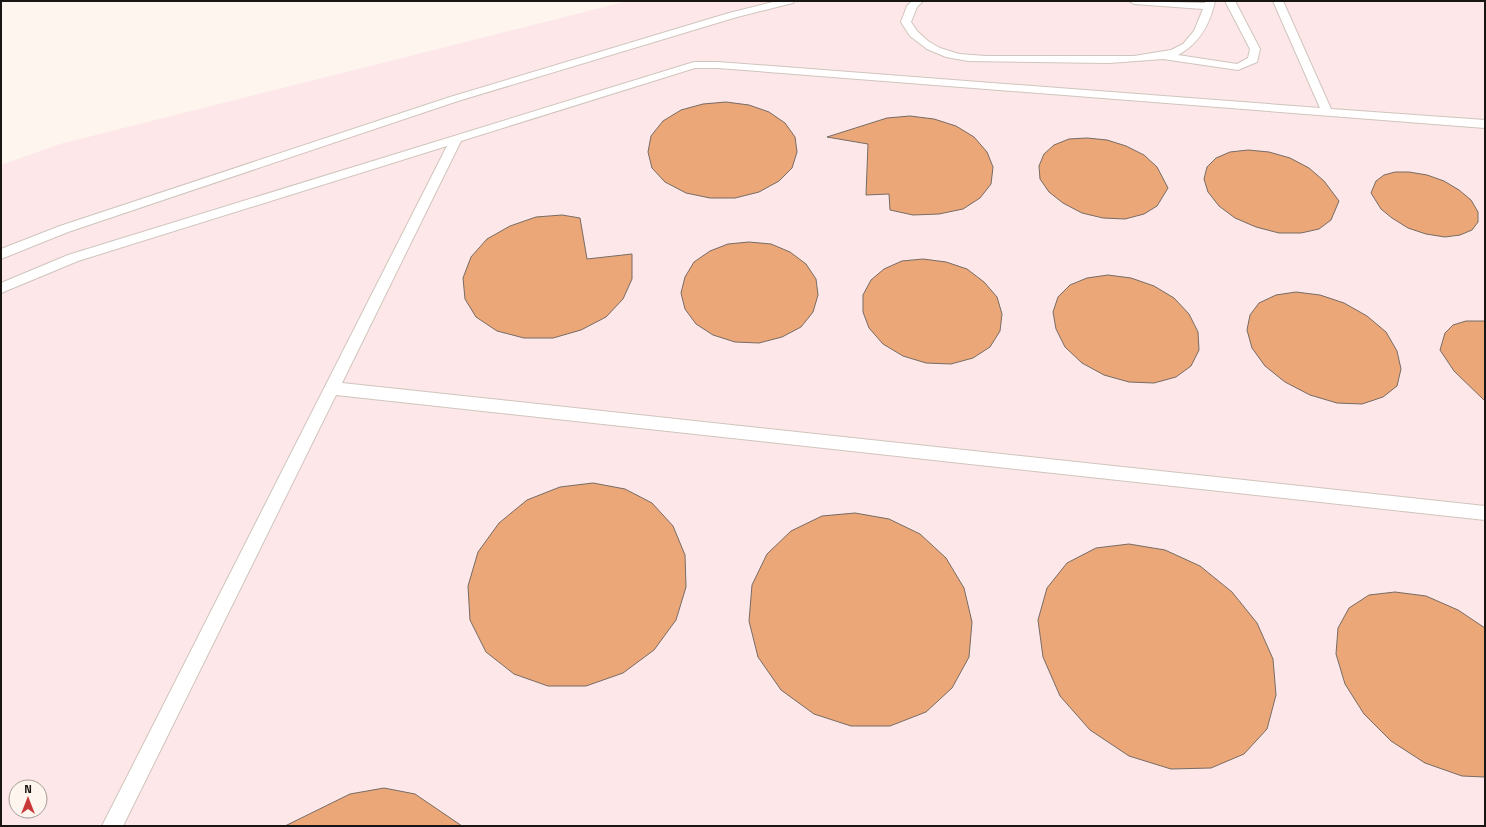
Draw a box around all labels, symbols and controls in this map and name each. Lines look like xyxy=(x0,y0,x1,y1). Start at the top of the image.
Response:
north arrow xyxy=(8,779,48,819)
text: N xyxy=(24,781,32,797)

